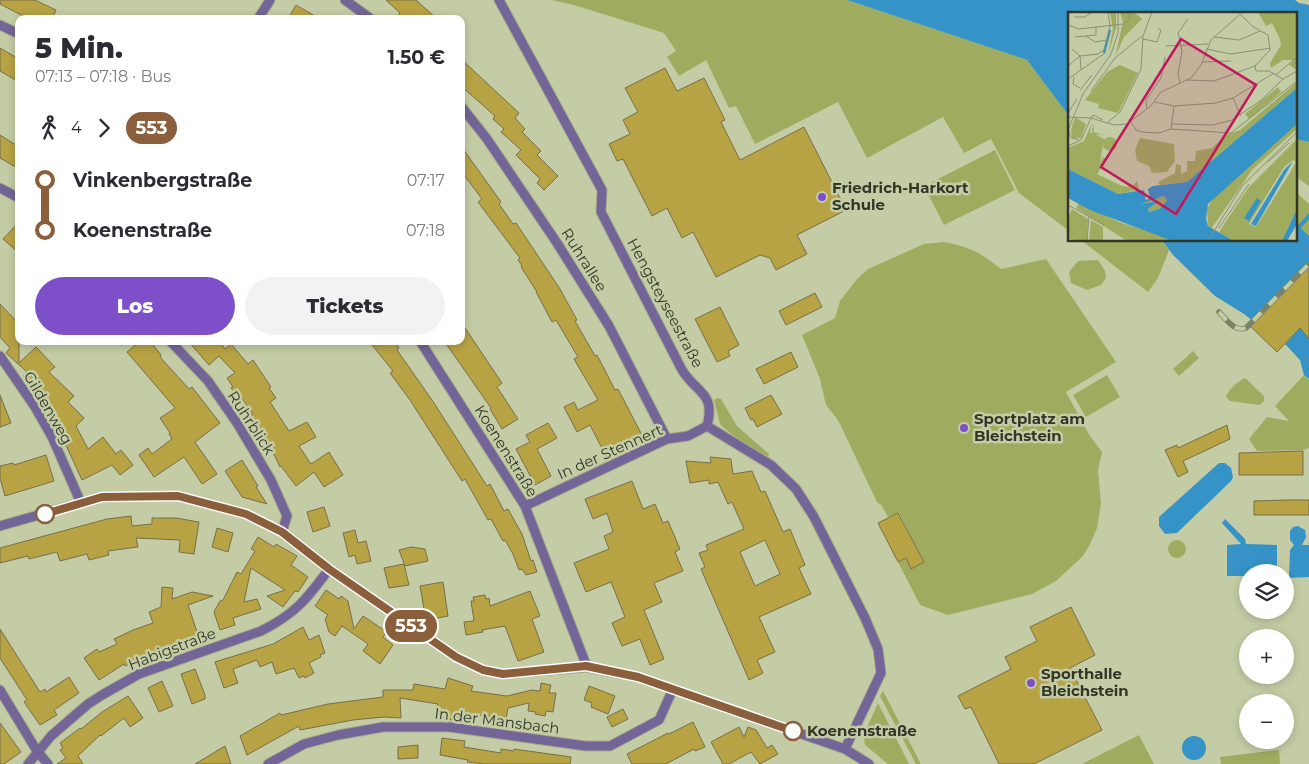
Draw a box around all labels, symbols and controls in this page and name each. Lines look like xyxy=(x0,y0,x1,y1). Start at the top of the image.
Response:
inset map xyxy=(1068,12,1296,241)
text: 5 Min. xyxy=(35,31,123,65)
text: 1.50 € xyxy=(388,46,445,69)
text: 07:13 – 07:18 · Bus xyxy=(35,67,171,86)
icon: walk xyxy=(35,114,63,142)
icon: forward xyxy=(90,114,118,142)
text: 553 xyxy=(136,117,167,139)
text: 4 xyxy=(71,118,82,137)
text: Vinkenbergstraße xyxy=(73,169,252,192)
text: 07:17 xyxy=(407,171,445,190)
place label: Friedrich-Harkort Schule xyxy=(832,178,969,214)
marker: Friedrich-Harkort Schule xyxy=(816,191,828,203)
text: Koenenstraße xyxy=(73,219,212,242)
text: 07:18 xyxy=(406,221,445,240)
street label: Ruhrallee xyxy=(557,224,611,295)
street label: Hengsteyseestraße xyxy=(623,235,708,371)
button: Los xyxy=(35,277,235,335)
button: Tickets xyxy=(245,277,445,335)
street label: Gildenweg xyxy=(20,368,77,448)
street label: Ruhrblick xyxy=(224,387,279,458)
street label: Koenenstraße xyxy=(471,401,542,500)
place label: Sportplatz am Bleichstein xyxy=(974,409,1085,445)
street label: In der Stennert xyxy=(554,420,666,483)
marker: Sportplatz am Bleichstein xyxy=(958,422,970,434)
unlabelled marker xyxy=(35,504,55,524)
map controls xyxy=(1239,564,1294,749)
button: layers xyxy=(1239,564,1294,619)
line badge: 553 xyxy=(382,610,440,642)
text: 553 xyxy=(395,615,427,637)
street label: Habigstraße xyxy=(125,623,218,674)
button: + xyxy=(1239,629,1294,684)
place label: Sporthalle Bleichstein xyxy=(1041,664,1129,700)
marker: Sporthalle Bleichstein xyxy=(1025,677,1037,689)
button: − xyxy=(1239,694,1294,749)
street label: In der Mansbach xyxy=(433,703,561,738)
marker: Koenenstraße xyxy=(783,721,803,741)
place label: Koenenstraße xyxy=(807,721,917,740)

